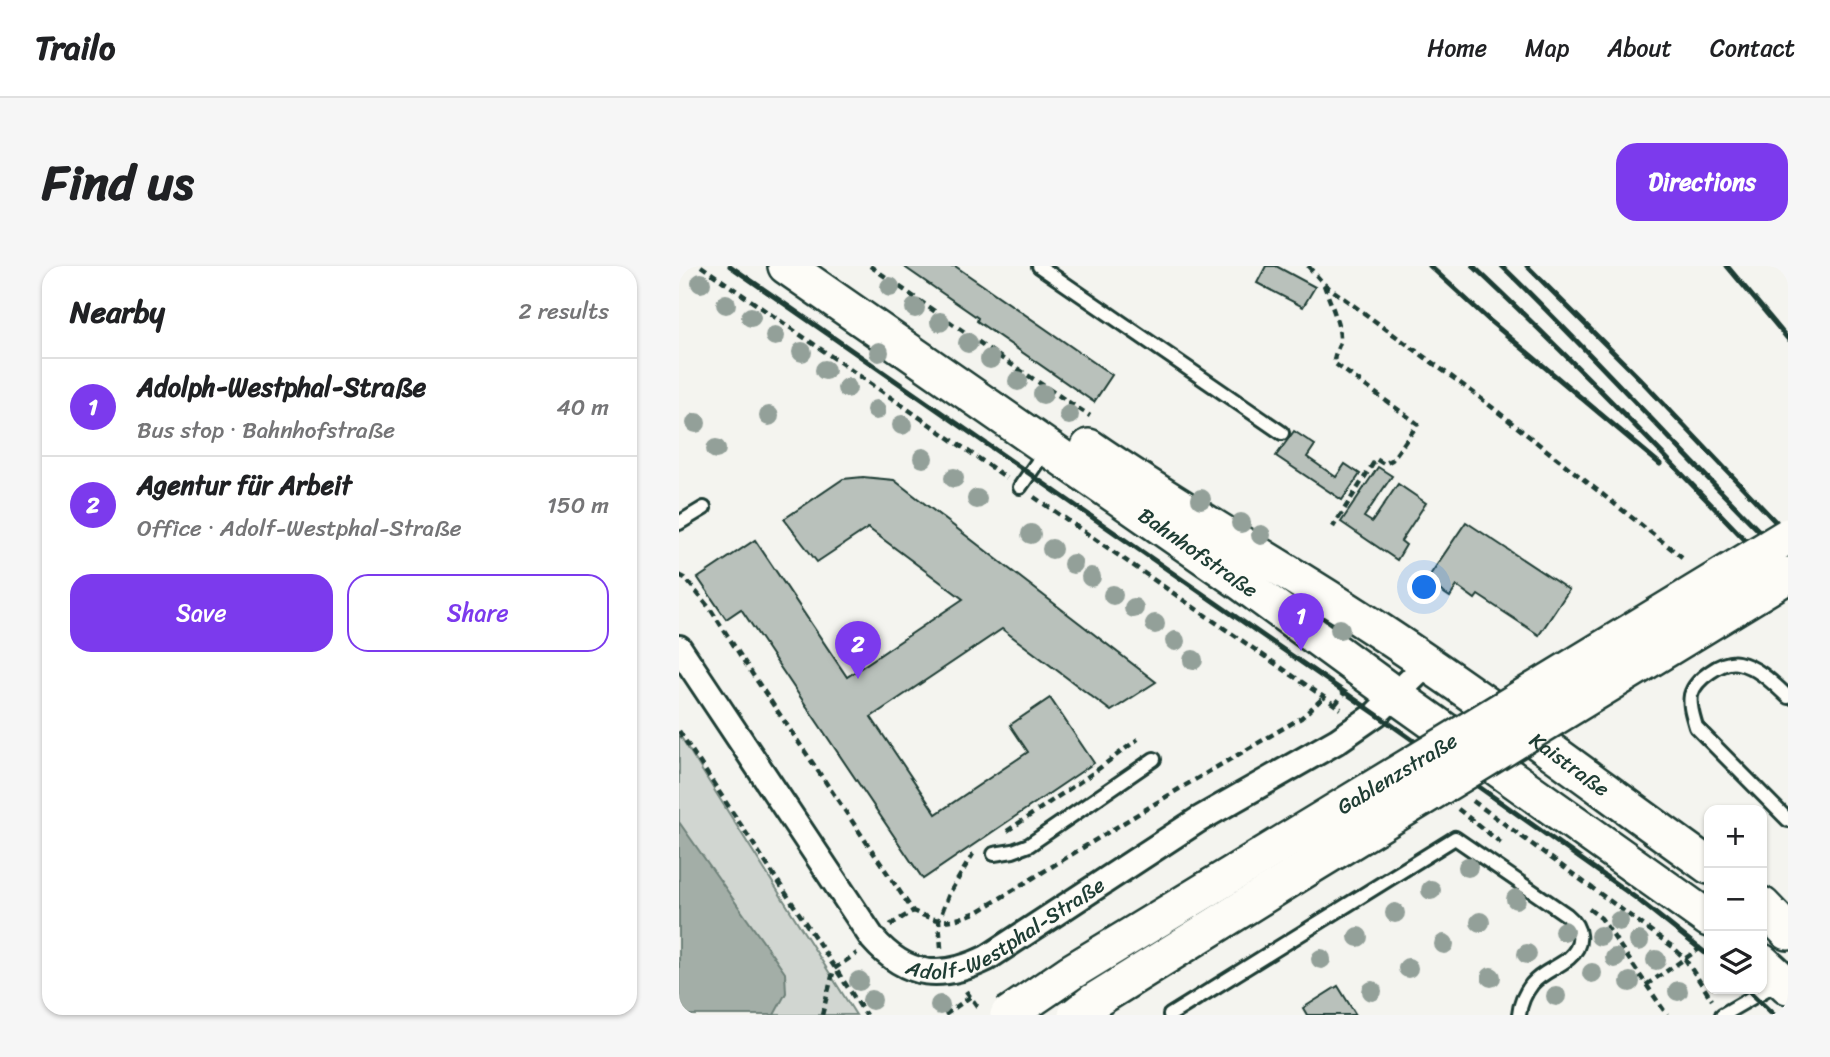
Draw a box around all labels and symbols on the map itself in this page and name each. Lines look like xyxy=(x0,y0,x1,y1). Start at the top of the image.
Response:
street label: Bahnhofstraße xyxy=(1130,497,1267,608)
your location xyxy=(1407,570,1441,604)
pin: 1 xyxy=(1278,593,1324,651)
pin: 2 xyxy=(835,621,881,679)
street label: Gablenzstraße xyxy=(1329,722,1465,825)
street label: Kaistraße xyxy=(1521,722,1618,807)
street label: Adolf-Westphal-Straße xyxy=(900,867,1113,991)

